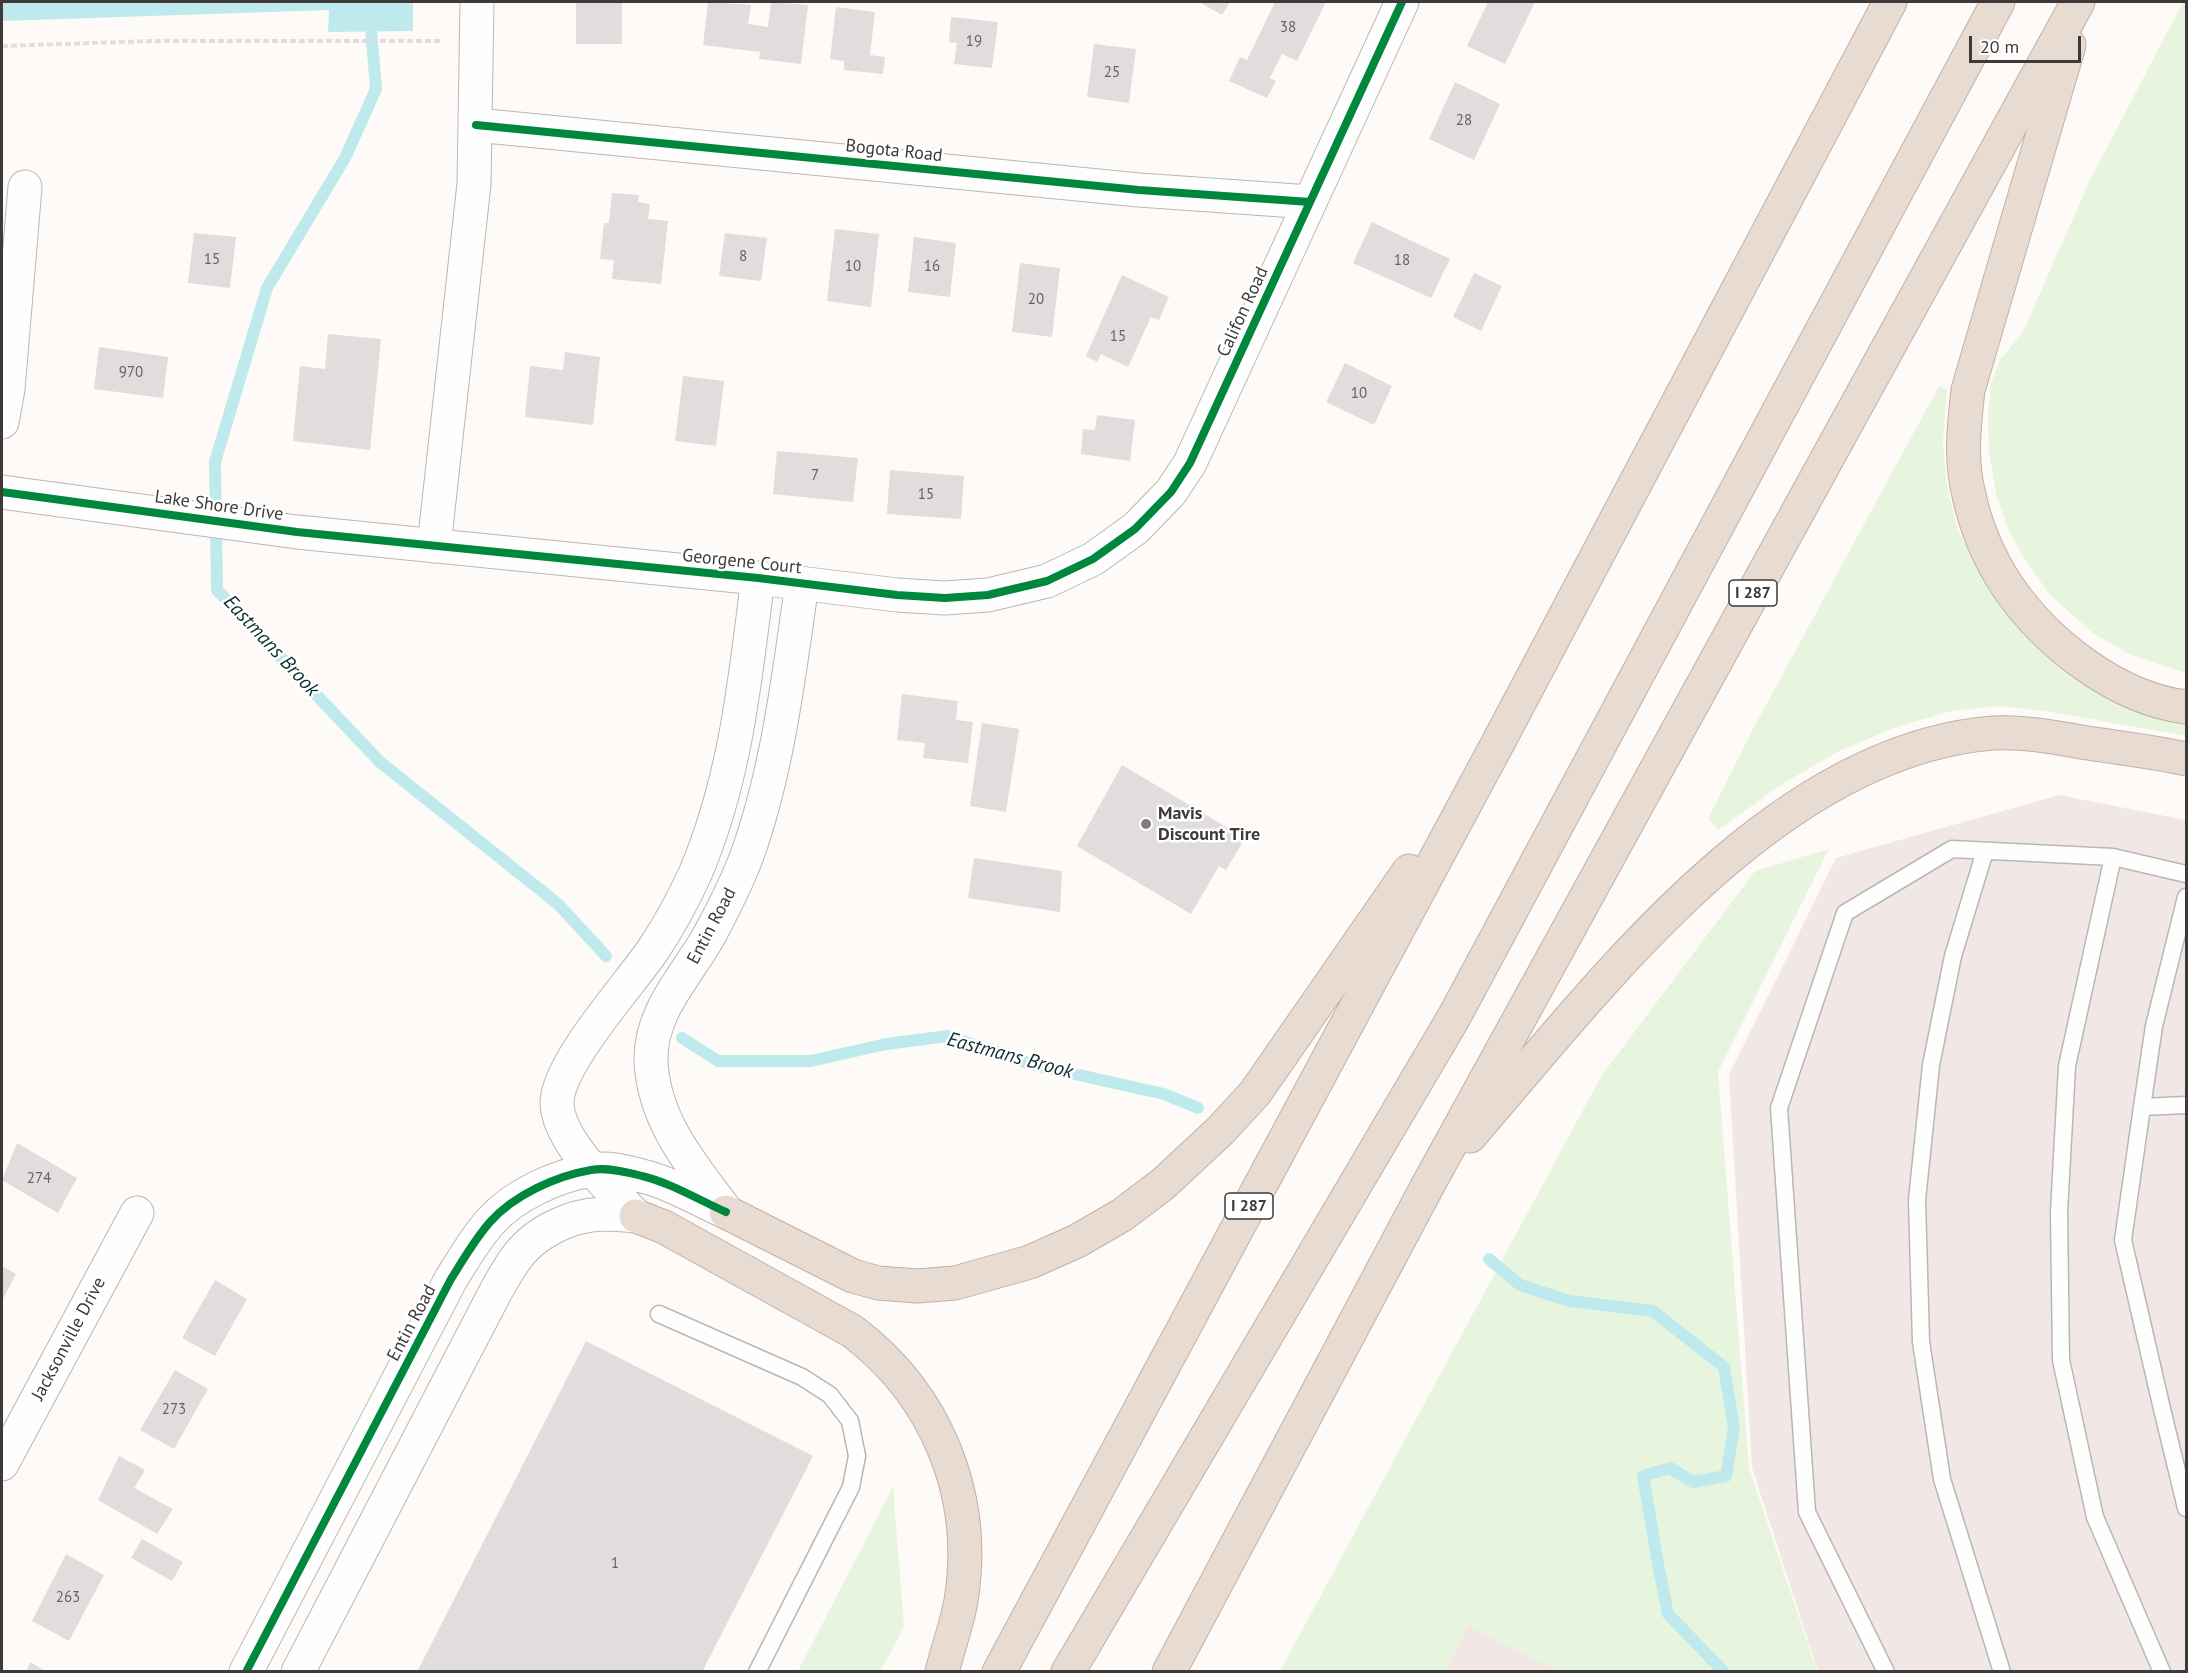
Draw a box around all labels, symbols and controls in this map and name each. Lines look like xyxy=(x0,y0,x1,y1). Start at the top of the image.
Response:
house number: 38 xyxy=(1280,19,1296,37)
scale bar xyxy=(1972,24,2084,62)
house number: 19 xyxy=(966,33,982,51)
text: 20 m xyxy=(1980,35,2019,58)
house number: 25 xyxy=(1104,64,1120,82)
house number: 28 xyxy=(1456,112,1472,130)
street label: Bogota Road xyxy=(844,135,944,167)
house number: 8 xyxy=(739,248,747,266)
house number: 15 xyxy=(204,251,220,269)
house number: 18 xyxy=(1394,252,1410,270)
house number: 10 xyxy=(845,258,861,276)
house number: 16 xyxy=(924,258,940,276)
street label: Califon Road xyxy=(1213,264,1273,360)
house number: 20 xyxy=(1028,291,1044,309)
house number: 15 xyxy=(1110,328,1126,346)
house number: 970 xyxy=(119,364,143,382)
house number: 10 xyxy=(1351,385,1367,403)
house number: 7 xyxy=(811,467,819,485)
street label: Lake Shore Drive xyxy=(153,486,285,526)
house number: 15 xyxy=(918,486,934,504)
street label: Georgene Court xyxy=(681,545,803,579)
road number: I 287 xyxy=(1729,580,1777,606)
water label: Eastmans Brook xyxy=(218,590,324,702)
place label: Mavis Discount Tire xyxy=(1158,803,1260,846)
marker: Mavis Discount Tire xyxy=(1139,817,1153,831)
street label: Entin Road xyxy=(683,884,741,968)
water label: Eastmans Brook xyxy=(944,1028,1076,1084)
house number: 274 xyxy=(27,1170,51,1188)
road number: I 287 xyxy=(1225,1193,1273,1219)
street label: Jacksonville Drive xyxy=(27,1274,111,1404)
street label: Entin Road xyxy=(383,1281,441,1365)
house number: 273 xyxy=(162,1401,186,1419)
house number: 1 xyxy=(611,1555,619,1573)
house number: 263 xyxy=(56,1589,80,1607)

